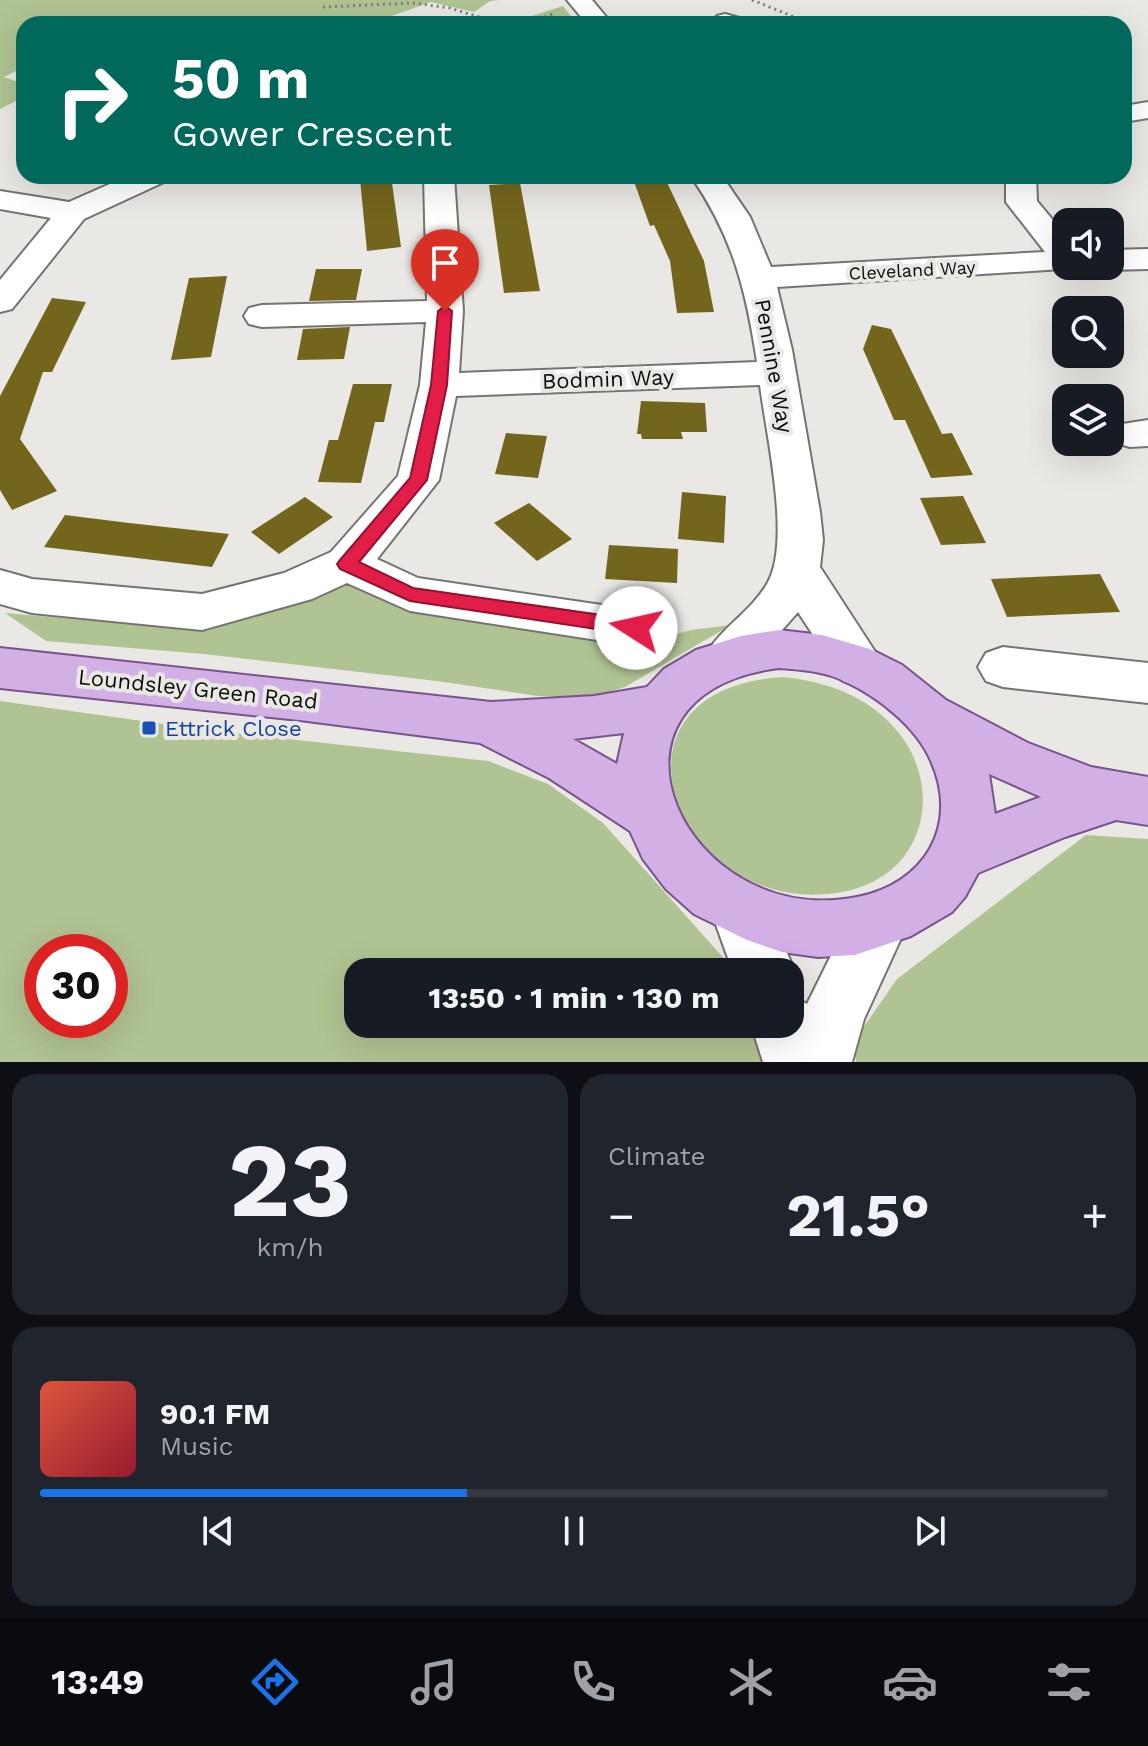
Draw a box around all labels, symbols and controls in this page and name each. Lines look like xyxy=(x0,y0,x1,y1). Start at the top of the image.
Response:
text: 50 m xyxy=(172,46,309,112)
icon: right xyxy=(40,48,144,152)
text: Gower Crescent xyxy=(172,113,452,155)
map controls xyxy=(1052,208,1124,456)
button: sound xyxy=(1052,208,1124,280)
pin xyxy=(411,229,479,311)
icon: arrive xyxy=(423,241,467,285)
street label: Cleveland Way xyxy=(848,256,977,284)
button: search xyxy=(1052,296,1124,368)
street label: Pennine Way xyxy=(750,297,798,436)
street label: Bodmin Way xyxy=(542,364,675,394)
button: layers xyxy=(1052,384,1124,456)
position arrow xyxy=(594,586,678,670)
street label: Loundsley Green Road xyxy=(77,664,319,714)
place label: Ettrick Close xyxy=(165,716,302,741)
marker: Ettrick Close xyxy=(140,719,158,737)
speed limit sign: 30 xyxy=(24,934,128,1038)
text: 13:50 · 1 min · 130 m xyxy=(429,980,719,1015)
text: 23 xyxy=(228,1119,352,1241)
text: Climate xyxy=(608,1141,706,1171)
text: 21.5° xyxy=(786,1180,930,1251)
text: − xyxy=(608,1190,635,1242)
text: + xyxy=(1081,1190,1108,1242)
text: km/h xyxy=(257,1232,323,1262)
text: 90.1 FM xyxy=(160,1396,270,1431)
text: Music xyxy=(160,1431,233,1461)
icon: previous xyxy=(196,1509,240,1553)
icon: pause xyxy=(552,1509,596,1553)
icon: next xyxy=(908,1509,952,1553)
icon: directions xyxy=(247,1654,303,1710)
icon: music xyxy=(406,1654,462,1710)
icon: phone xyxy=(565,1654,621,1710)
icon: climate xyxy=(723,1654,779,1710)
icon: car xyxy=(882,1654,938,1710)
icon: filters xyxy=(1041,1654,1097,1710)
text: 13:49 xyxy=(51,1661,145,1703)

